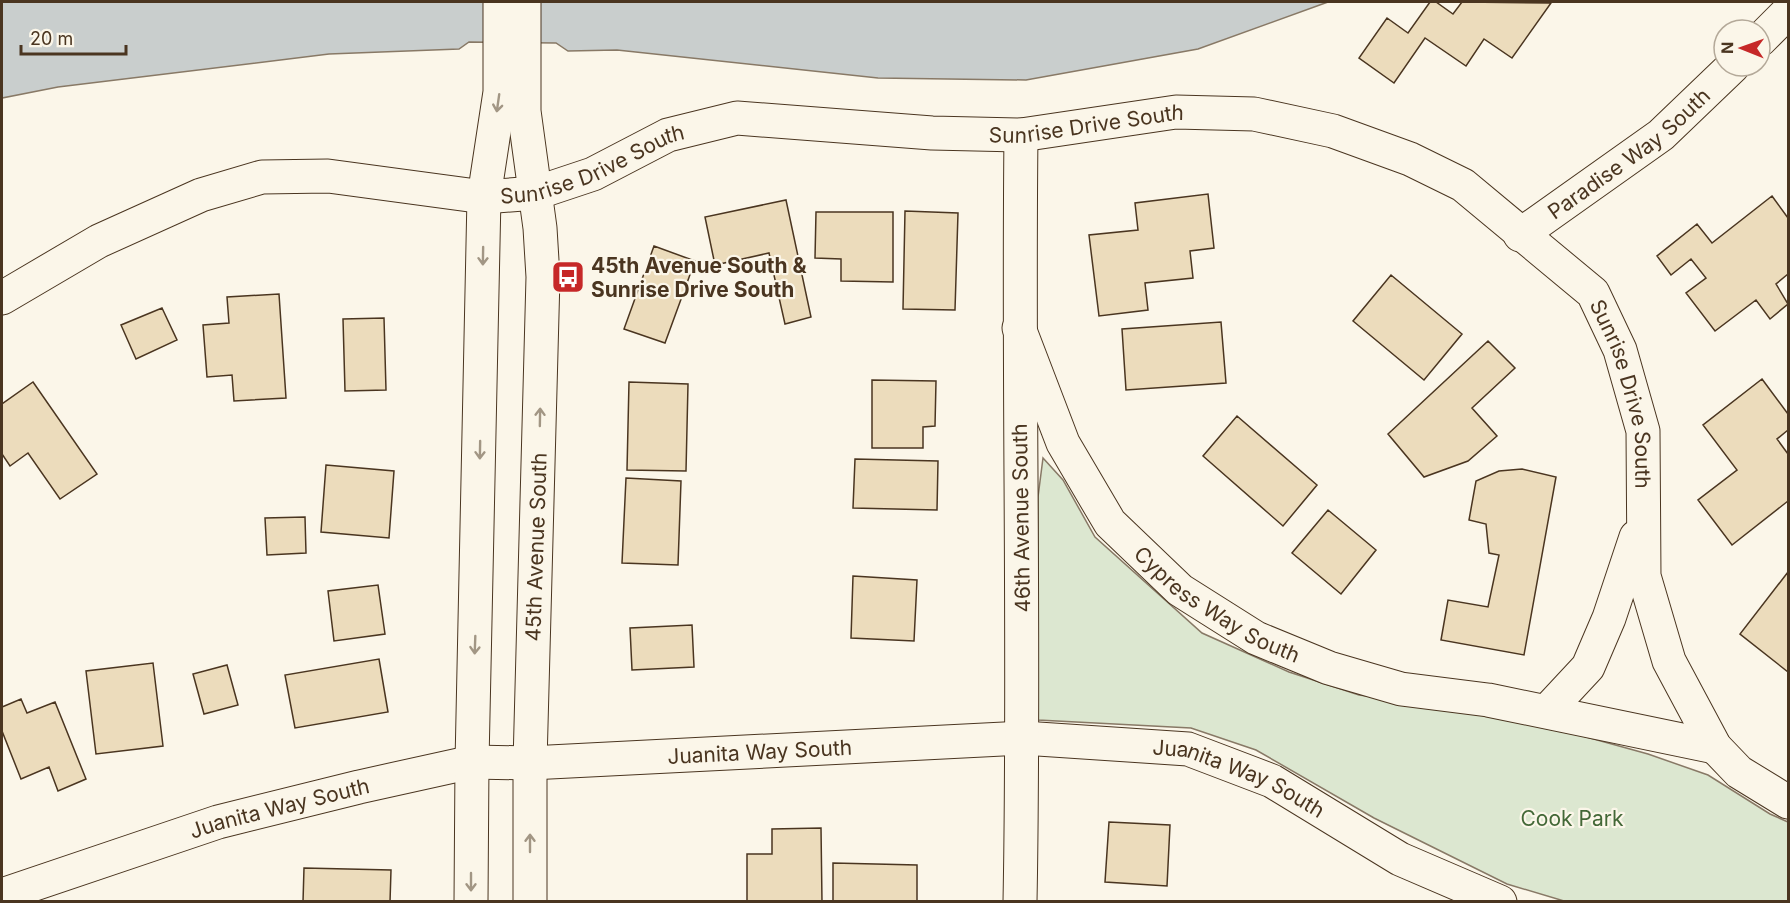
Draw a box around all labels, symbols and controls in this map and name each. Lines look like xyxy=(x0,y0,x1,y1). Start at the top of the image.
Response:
scale bar xyxy=(21,18,126,56)
north arrow xyxy=(1712,18,1772,78)
text: 20 m xyxy=(30,28,73,49)
text: N xyxy=(1717,41,1737,54)
street label: Paradise Way South xyxy=(1543,83,1715,224)
one-way arrow xyxy=(492,93,503,113)
street label: Sunrise Drive South xyxy=(989,99,1184,148)
street label: Sunrise Drive South xyxy=(499,119,687,208)
one-way arrow xyxy=(477,245,489,265)
place label: 45th Avenue South & Sunrise Drive South xyxy=(591,253,808,302)
bus stop icon: 45th Avenue South & Sunrise Drive South xyxy=(550,259,586,295)
street label: Sunrise Drive South xyxy=(1585,295,1656,489)
one-way arrow xyxy=(534,408,545,428)
street label: 46th Avenue South xyxy=(1007,423,1035,613)
one-way arrow xyxy=(474,440,486,460)
street label: 45th Avenue South xyxy=(520,452,552,642)
street label: Cypress Way South xyxy=(1129,541,1304,667)
one-way arrow xyxy=(469,635,481,655)
street label: Juanita Way South xyxy=(667,734,853,769)
street label: Juanita Way South xyxy=(1152,734,1329,823)
street label: Juanita Way South xyxy=(186,773,372,843)
park label: Cook Park xyxy=(1521,806,1624,831)
one-way arrow xyxy=(524,834,536,854)
one-way arrow xyxy=(465,872,477,892)

